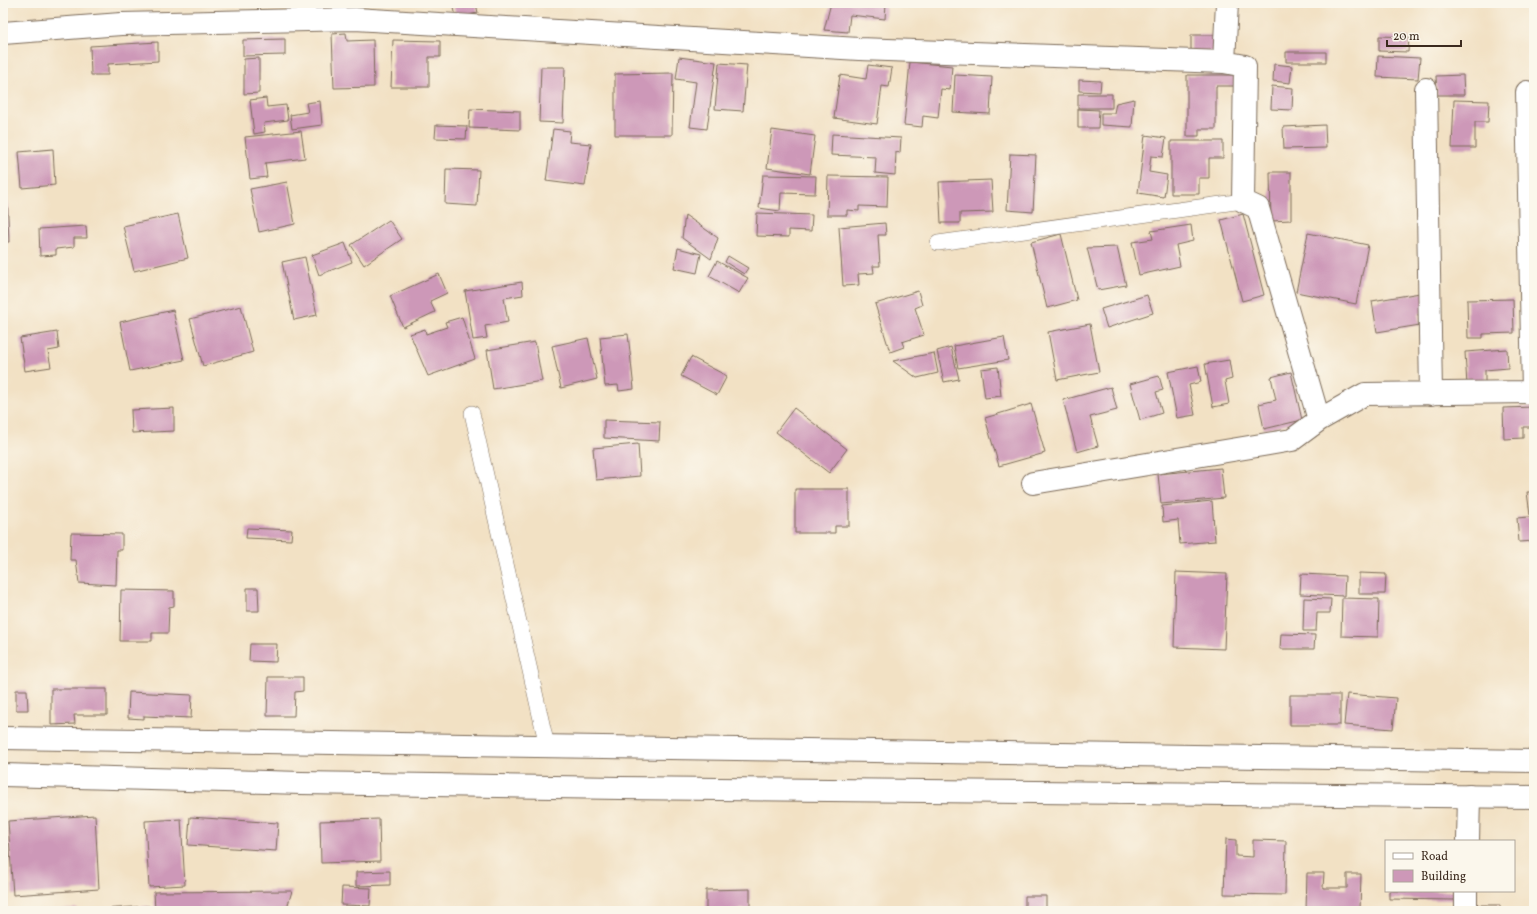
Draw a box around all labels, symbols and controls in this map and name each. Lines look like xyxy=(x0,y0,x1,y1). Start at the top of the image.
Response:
scale bar xyxy=(1387,22,1461,48)
text: 20 m xyxy=(1393,29,1420,45)
legend xyxy=(1385,840,1515,892)
text: Road xyxy=(1421,849,1448,865)
text: Building xyxy=(1421,869,1466,885)

